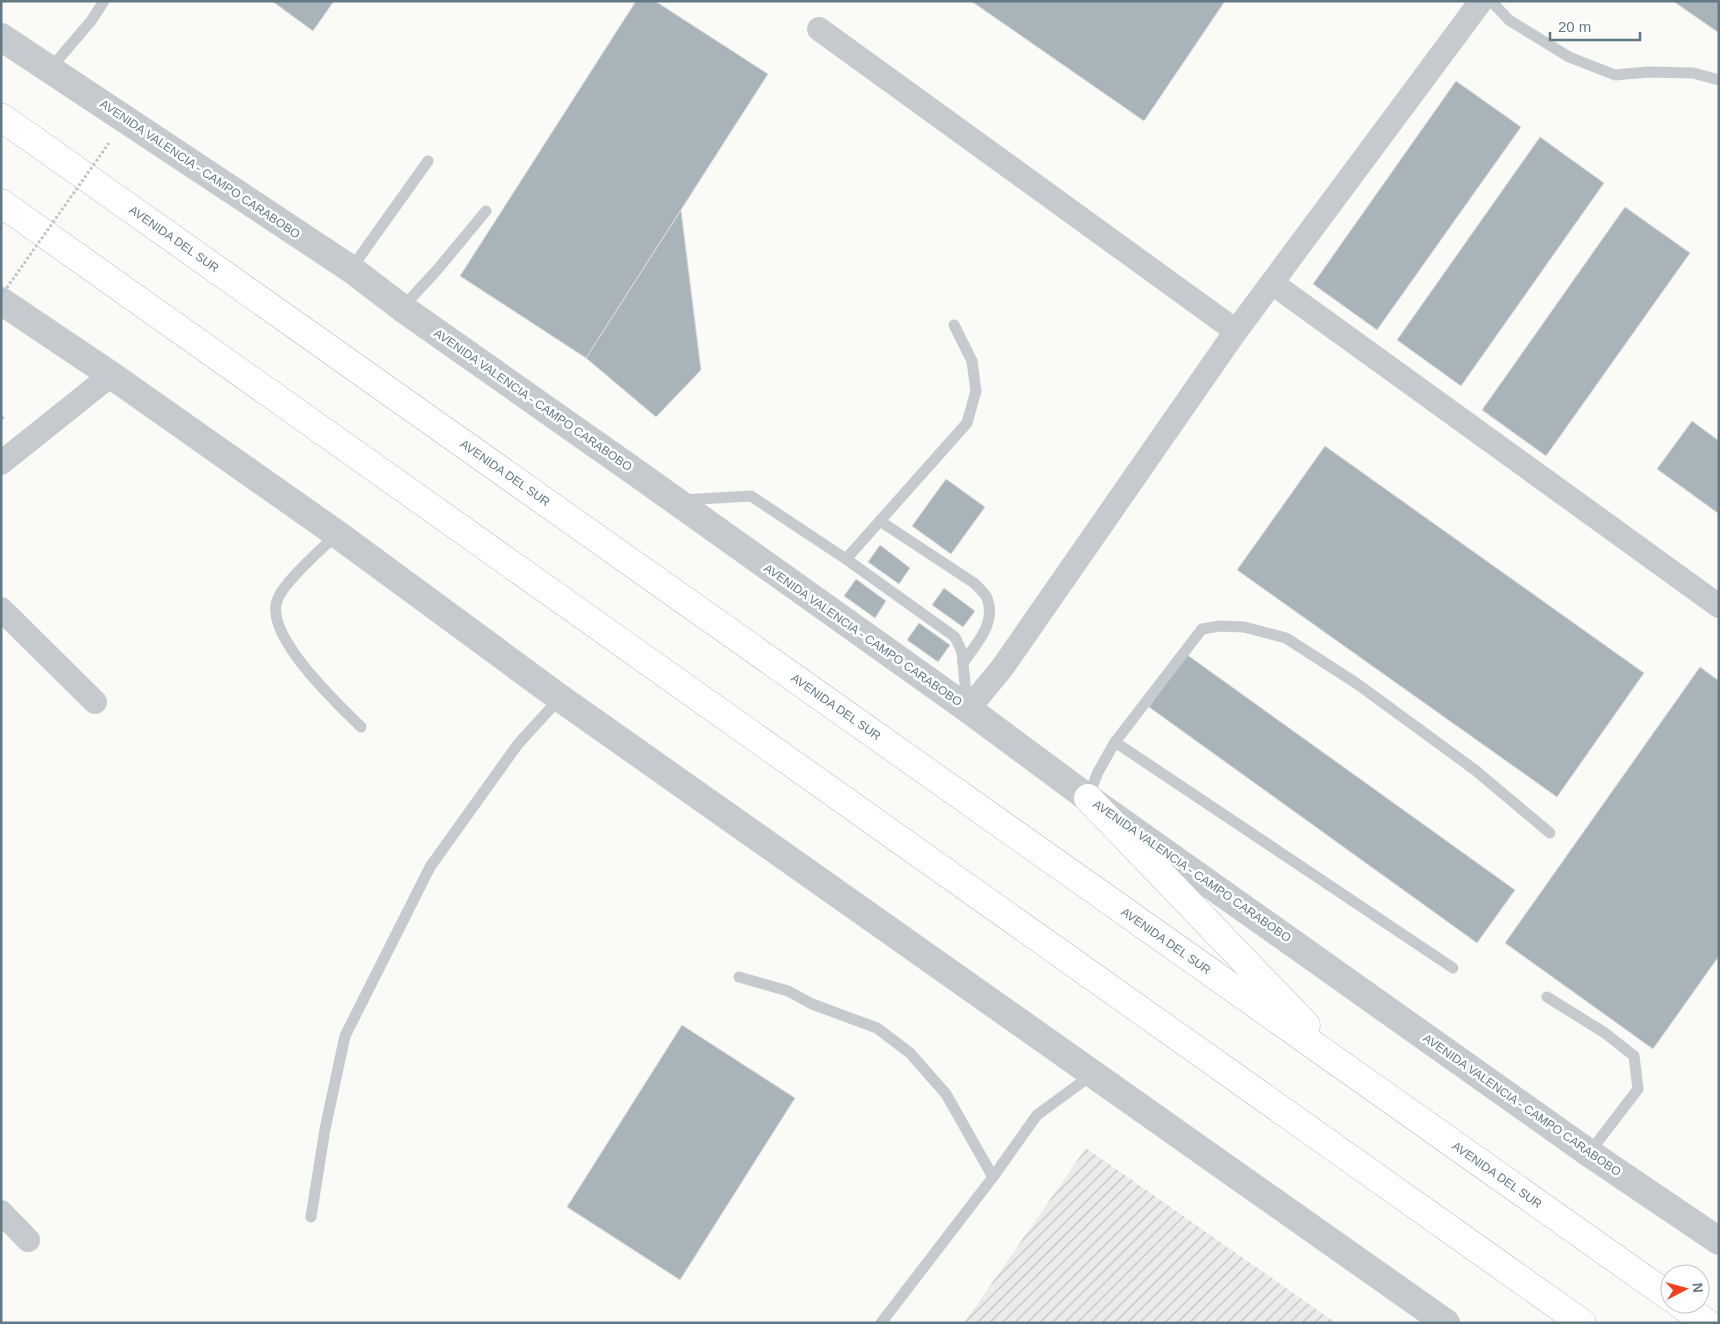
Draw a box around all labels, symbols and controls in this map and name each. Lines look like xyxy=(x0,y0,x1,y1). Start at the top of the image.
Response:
scale bar xyxy=(1550,10,1640,42)
text: 20 m xyxy=(1558,18,1591,35)
street label: AVENIDA VALENCIA - CAMPO CARABOBO xyxy=(97,97,303,241)
street label: AVENIDA DEL SUR xyxy=(127,203,222,275)
street label: AVENIDA VALENCIA - CAMPO CARABOBO xyxy=(431,326,635,474)
street label: AVENIDA DEL SUR xyxy=(458,437,553,509)
street label: AVENIDA VALENCIA - CAMPO CARABOBO xyxy=(761,561,965,709)
street label: AVENIDA DEL SUR xyxy=(789,671,884,743)
street label: AVENIDA VALENCIA - CAMPO CARABOBO xyxy=(1090,797,1294,945)
street label: AVENIDA DEL SUR xyxy=(1119,905,1214,977)
street label: AVENIDA VALENCIA - CAMPO CARABOBO xyxy=(1420,1031,1624,1179)
street label: AVENIDA DEL SUR xyxy=(1450,1139,1545,1211)
north arrow xyxy=(1660,1264,1710,1314)
text: N xyxy=(1689,1282,1706,1294)

